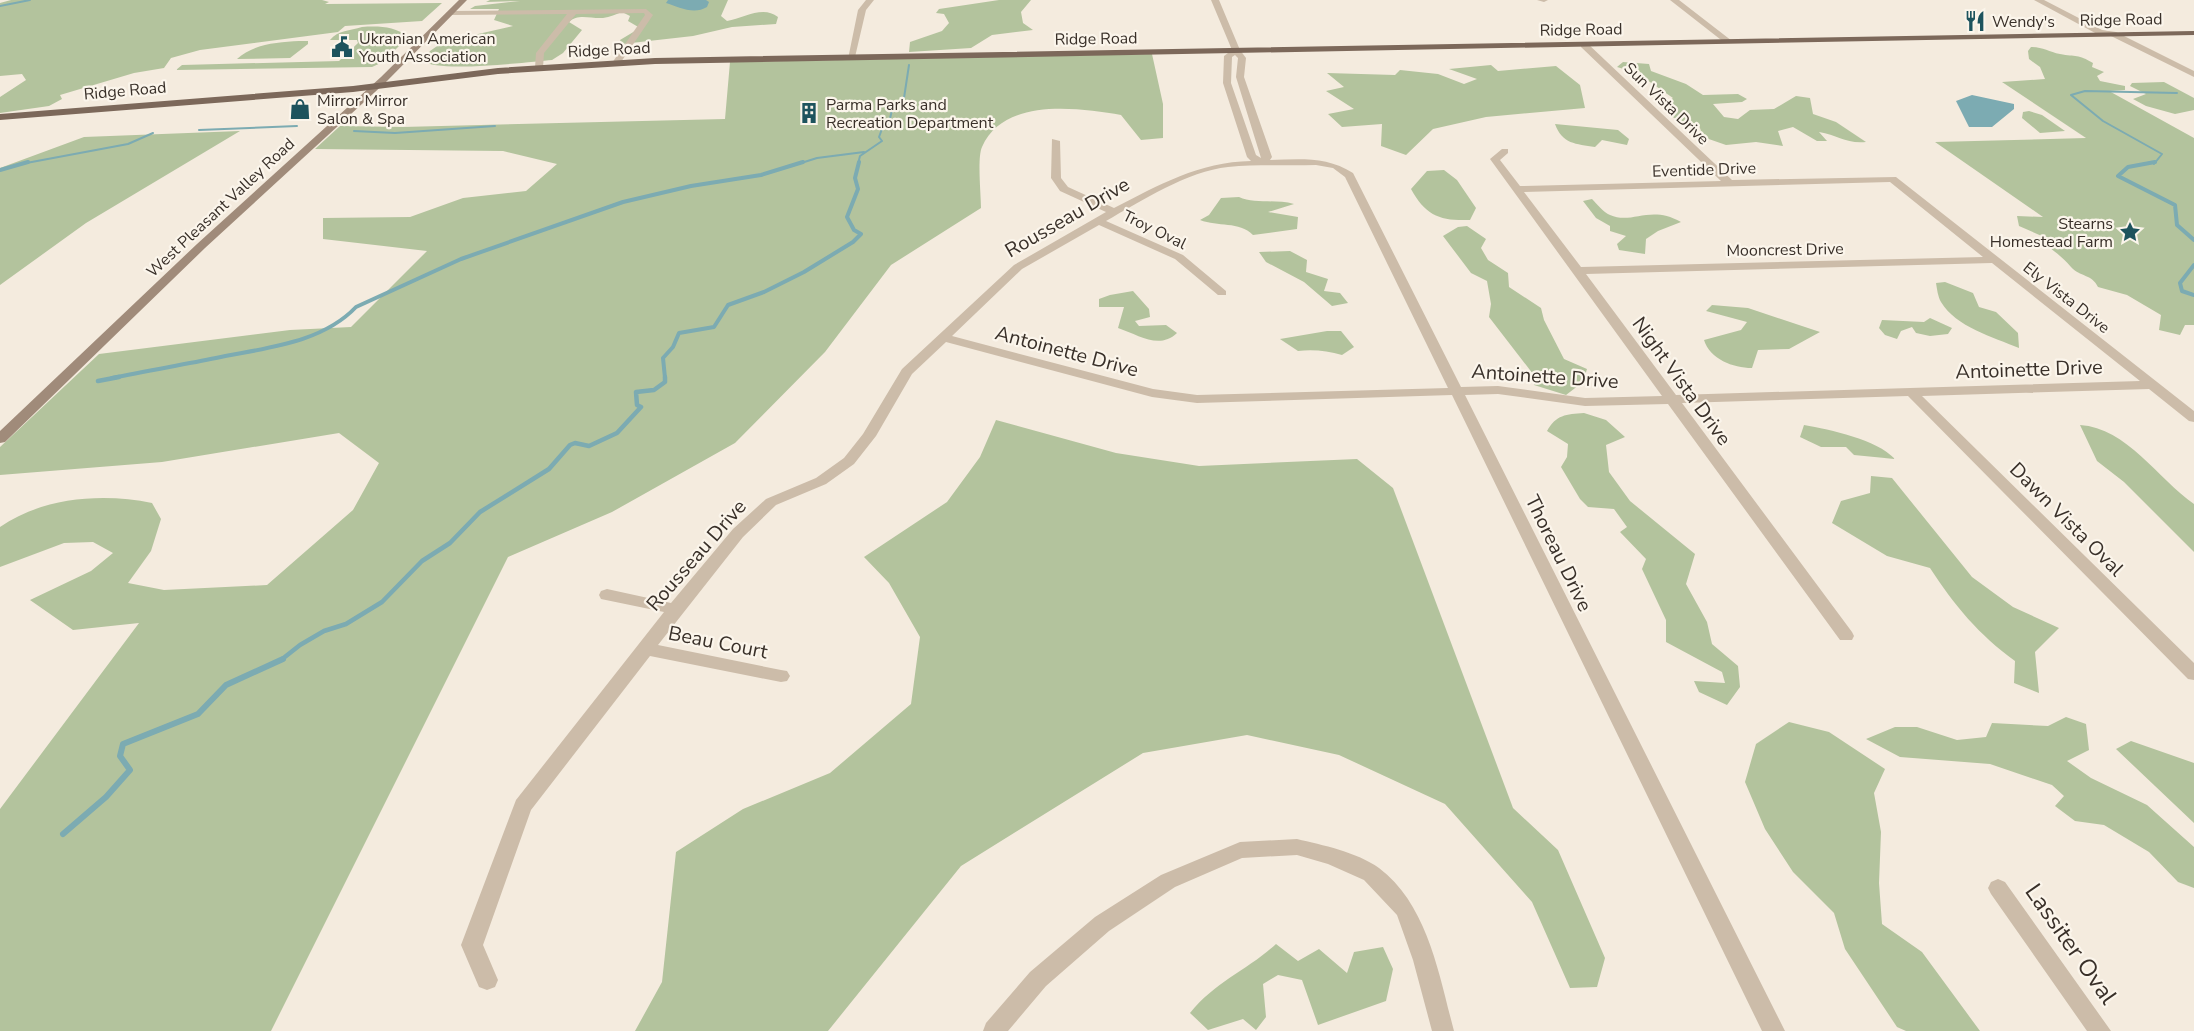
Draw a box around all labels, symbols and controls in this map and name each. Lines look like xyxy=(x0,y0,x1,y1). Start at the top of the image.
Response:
street label: Ridge Road xyxy=(2079,8,2163,32)
restaurant icon: Wendy's xyxy=(1963,9,1987,33)
place label: Wendy's xyxy=(1992,11,2055,33)
street label: Ridge Road xyxy=(1539,18,1623,42)
street label: Ridge Road xyxy=(1054,27,1138,51)
place label: Ukranian American Youth Association xyxy=(358,28,495,68)
public building icon: Ukranian American Youth Association xyxy=(330,35,354,59)
street label: Ridge Road xyxy=(567,37,651,63)
street label: Sun Vista Drive xyxy=(1619,57,1714,150)
street label: Ridge Road xyxy=(83,76,167,106)
place label: Mirror Mirror Salon & Spa xyxy=(317,90,408,130)
place label: Parma Parks and Recreation Department xyxy=(826,94,994,134)
shop icon: Mirror Mirror Salon & Spa xyxy=(288,97,312,121)
building icon: Parma Parks and Recreation Department xyxy=(797,101,821,125)
street label: West Pleasant Valley Road xyxy=(142,133,300,282)
street label: Eventide Drive xyxy=(1652,157,1756,183)
street label: Rousseau Drive xyxy=(1000,171,1135,264)
street label: Troy Oval xyxy=(1119,205,1191,255)
place label: Stearns Homestead Farm xyxy=(1990,213,2113,253)
place icon: Stearns Homestead Farm xyxy=(2118,220,2142,244)
street label: Mooncrest Drive xyxy=(1726,238,1844,262)
street label: Ely Vista Drive xyxy=(2018,257,2114,339)
street label: Night Vista Drive xyxy=(1626,312,1737,451)
street label: Antoinette Drive xyxy=(992,319,1142,384)
street label: Antoinette Drive xyxy=(1955,353,2103,386)
street label: Antoinette Drive xyxy=(1470,358,1619,395)
street label: Dawn Vista Oval xyxy=(2004,456,2130,582)
street label: Thoreau Drive xyxy=(1519,490,1598,616)
street label: Rousseau Drive xyxy=(640,494,752,617)
street label: Beau Court xyxy=(666,620,771,666)
street label: Lassiter Oval xyxy=(2018,877,2124,1011)

